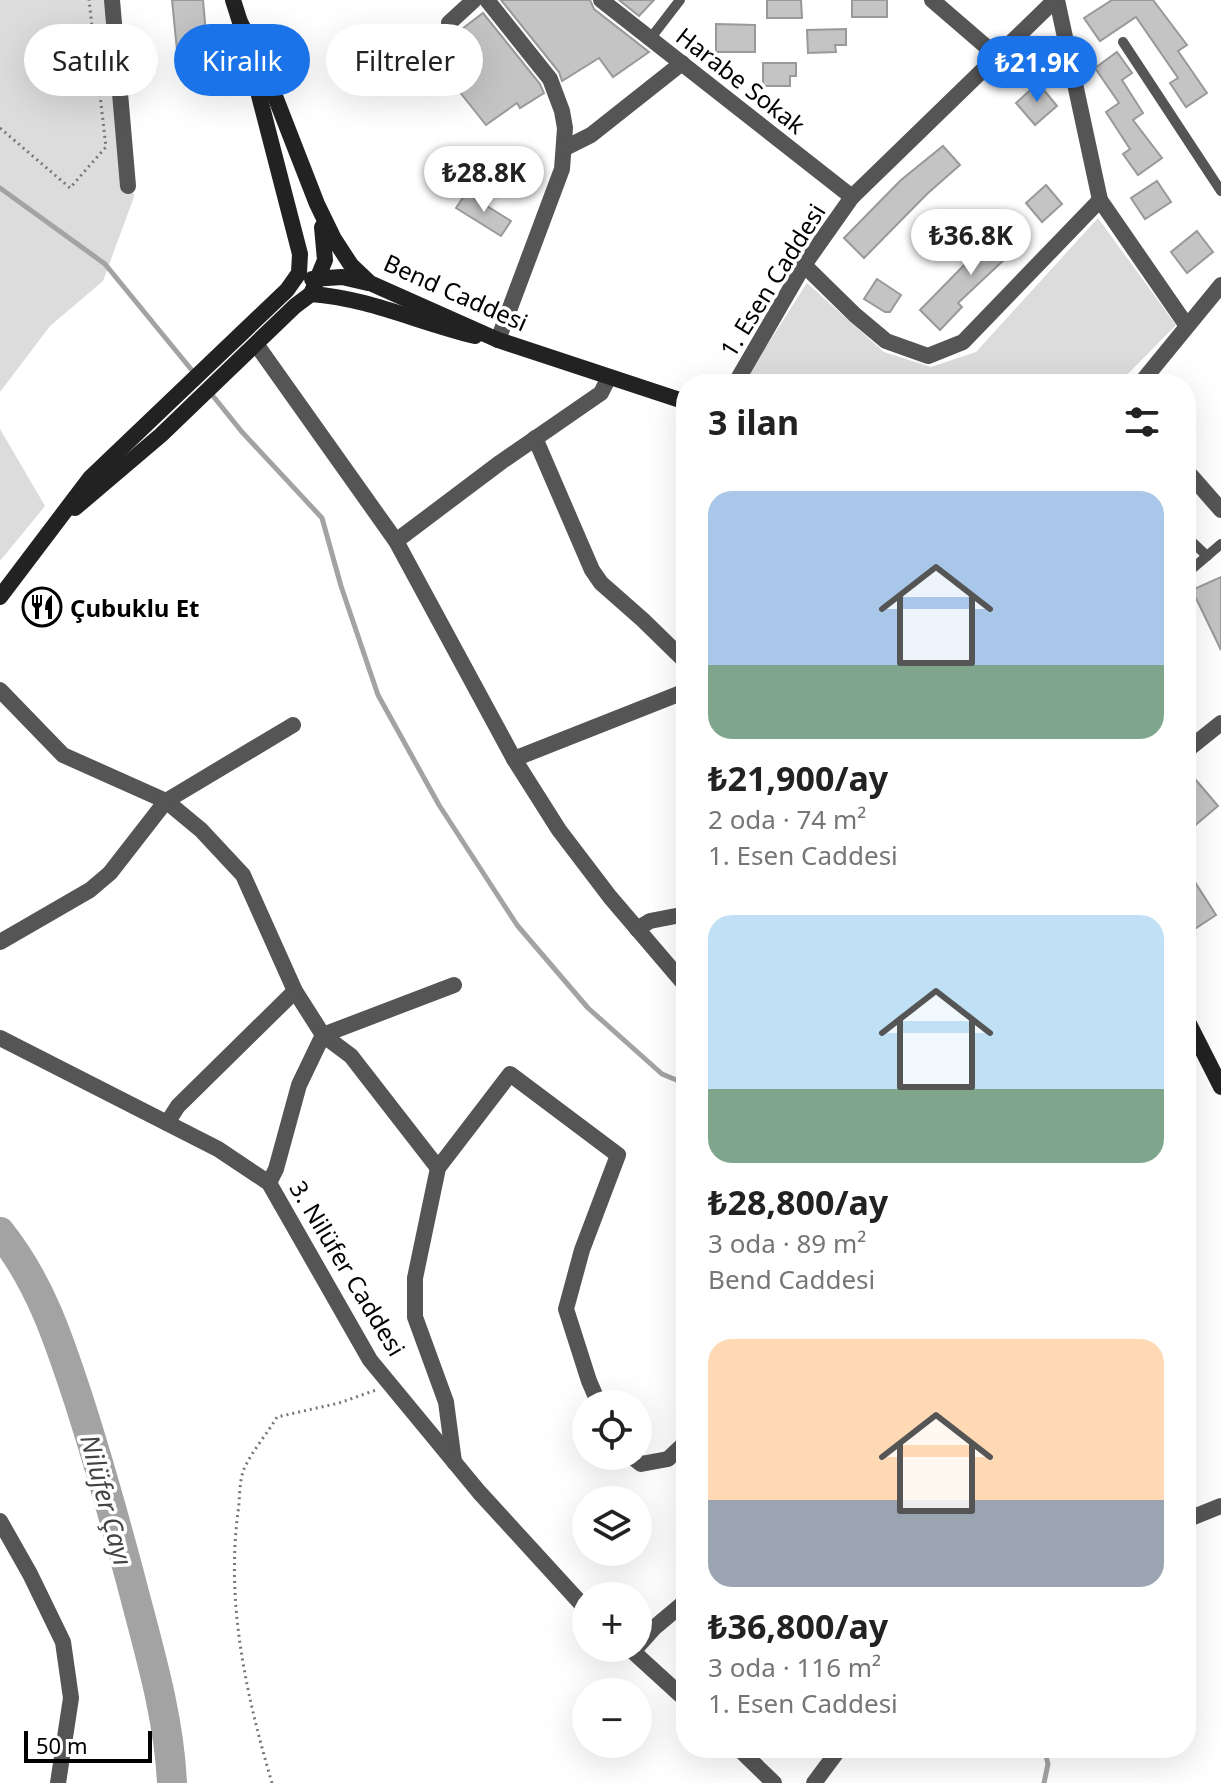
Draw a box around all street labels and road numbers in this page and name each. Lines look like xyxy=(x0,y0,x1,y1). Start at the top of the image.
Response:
street label: Harabe Sokak xyxy=(670,19,813,141)
street label: 1. Esen Caddesi xyxy=(712,197,832,363)
street label: Bend Caddesi xyxy=(379,246,533,338)
street label: 3. Nilüfer Caddesi xyxy=(283,1174,413,1362)

